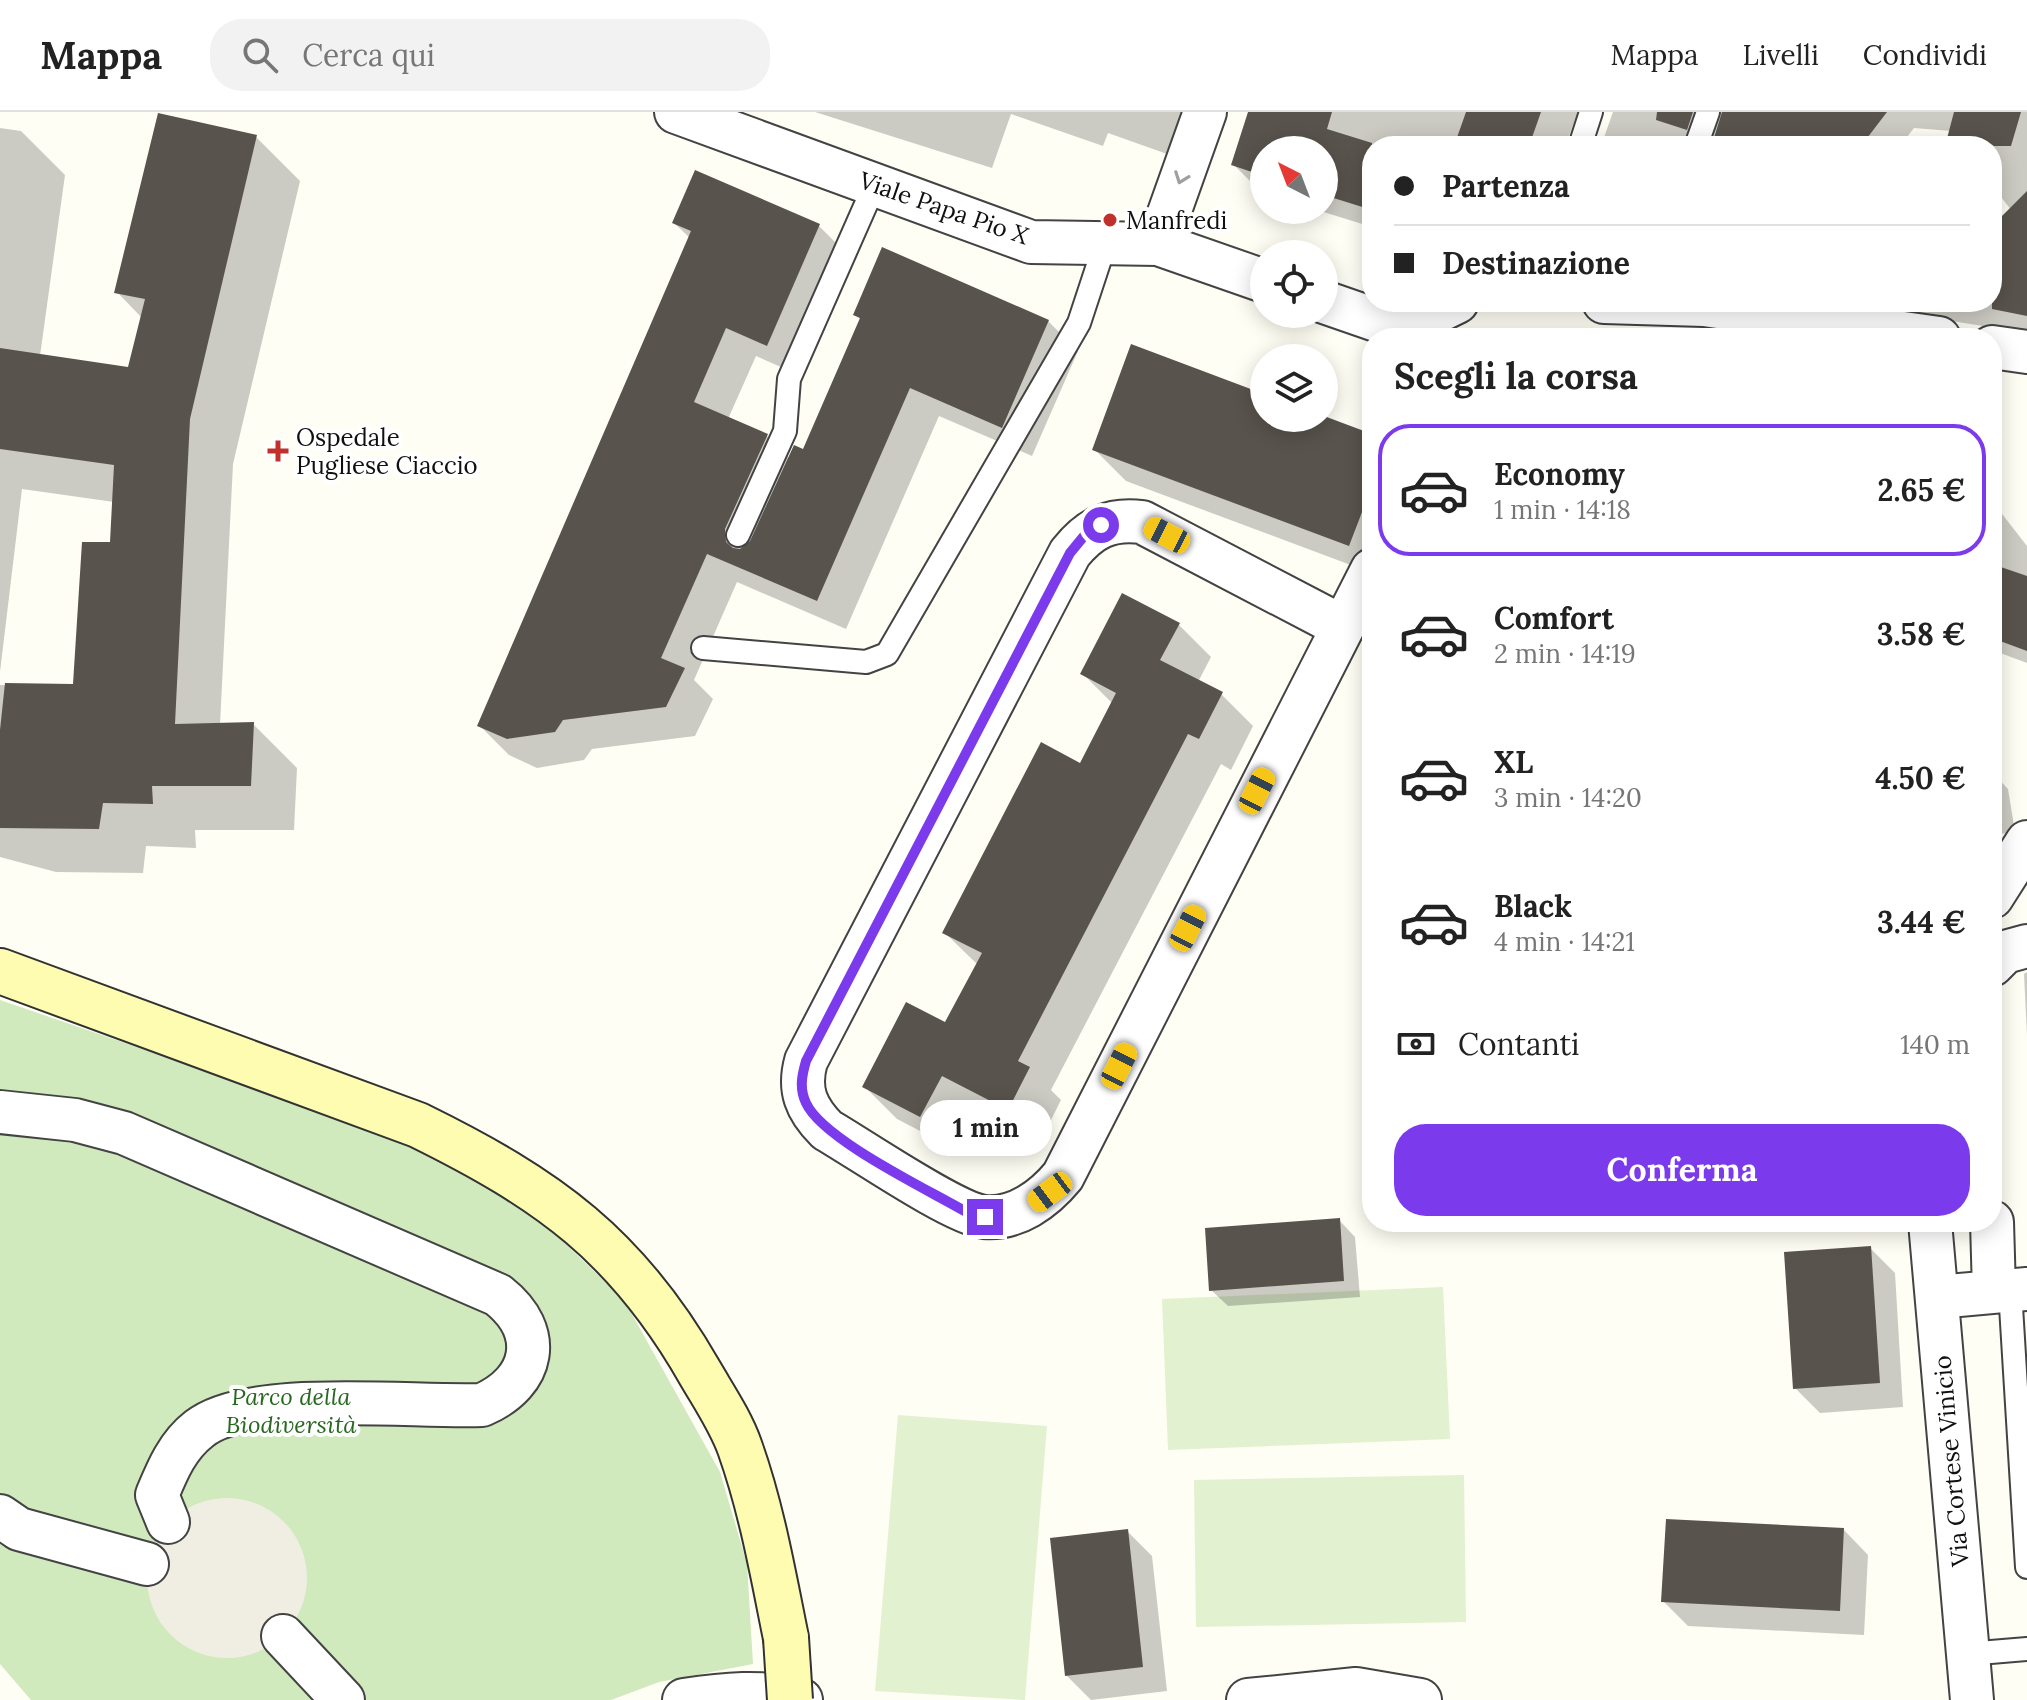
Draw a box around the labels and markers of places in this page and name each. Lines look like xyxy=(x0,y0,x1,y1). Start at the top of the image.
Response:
place label: Manfredi xyxy=(1126,205,1227,236)
marker: Manfredi xyxy=(1101,211,1119,229)
place label: Ospedale Pugliese Ciaccio xyxy=(296,422,478,481)
marker: Ospedale Pugliese Ciaccio xyxy=(267,440,289,462)

